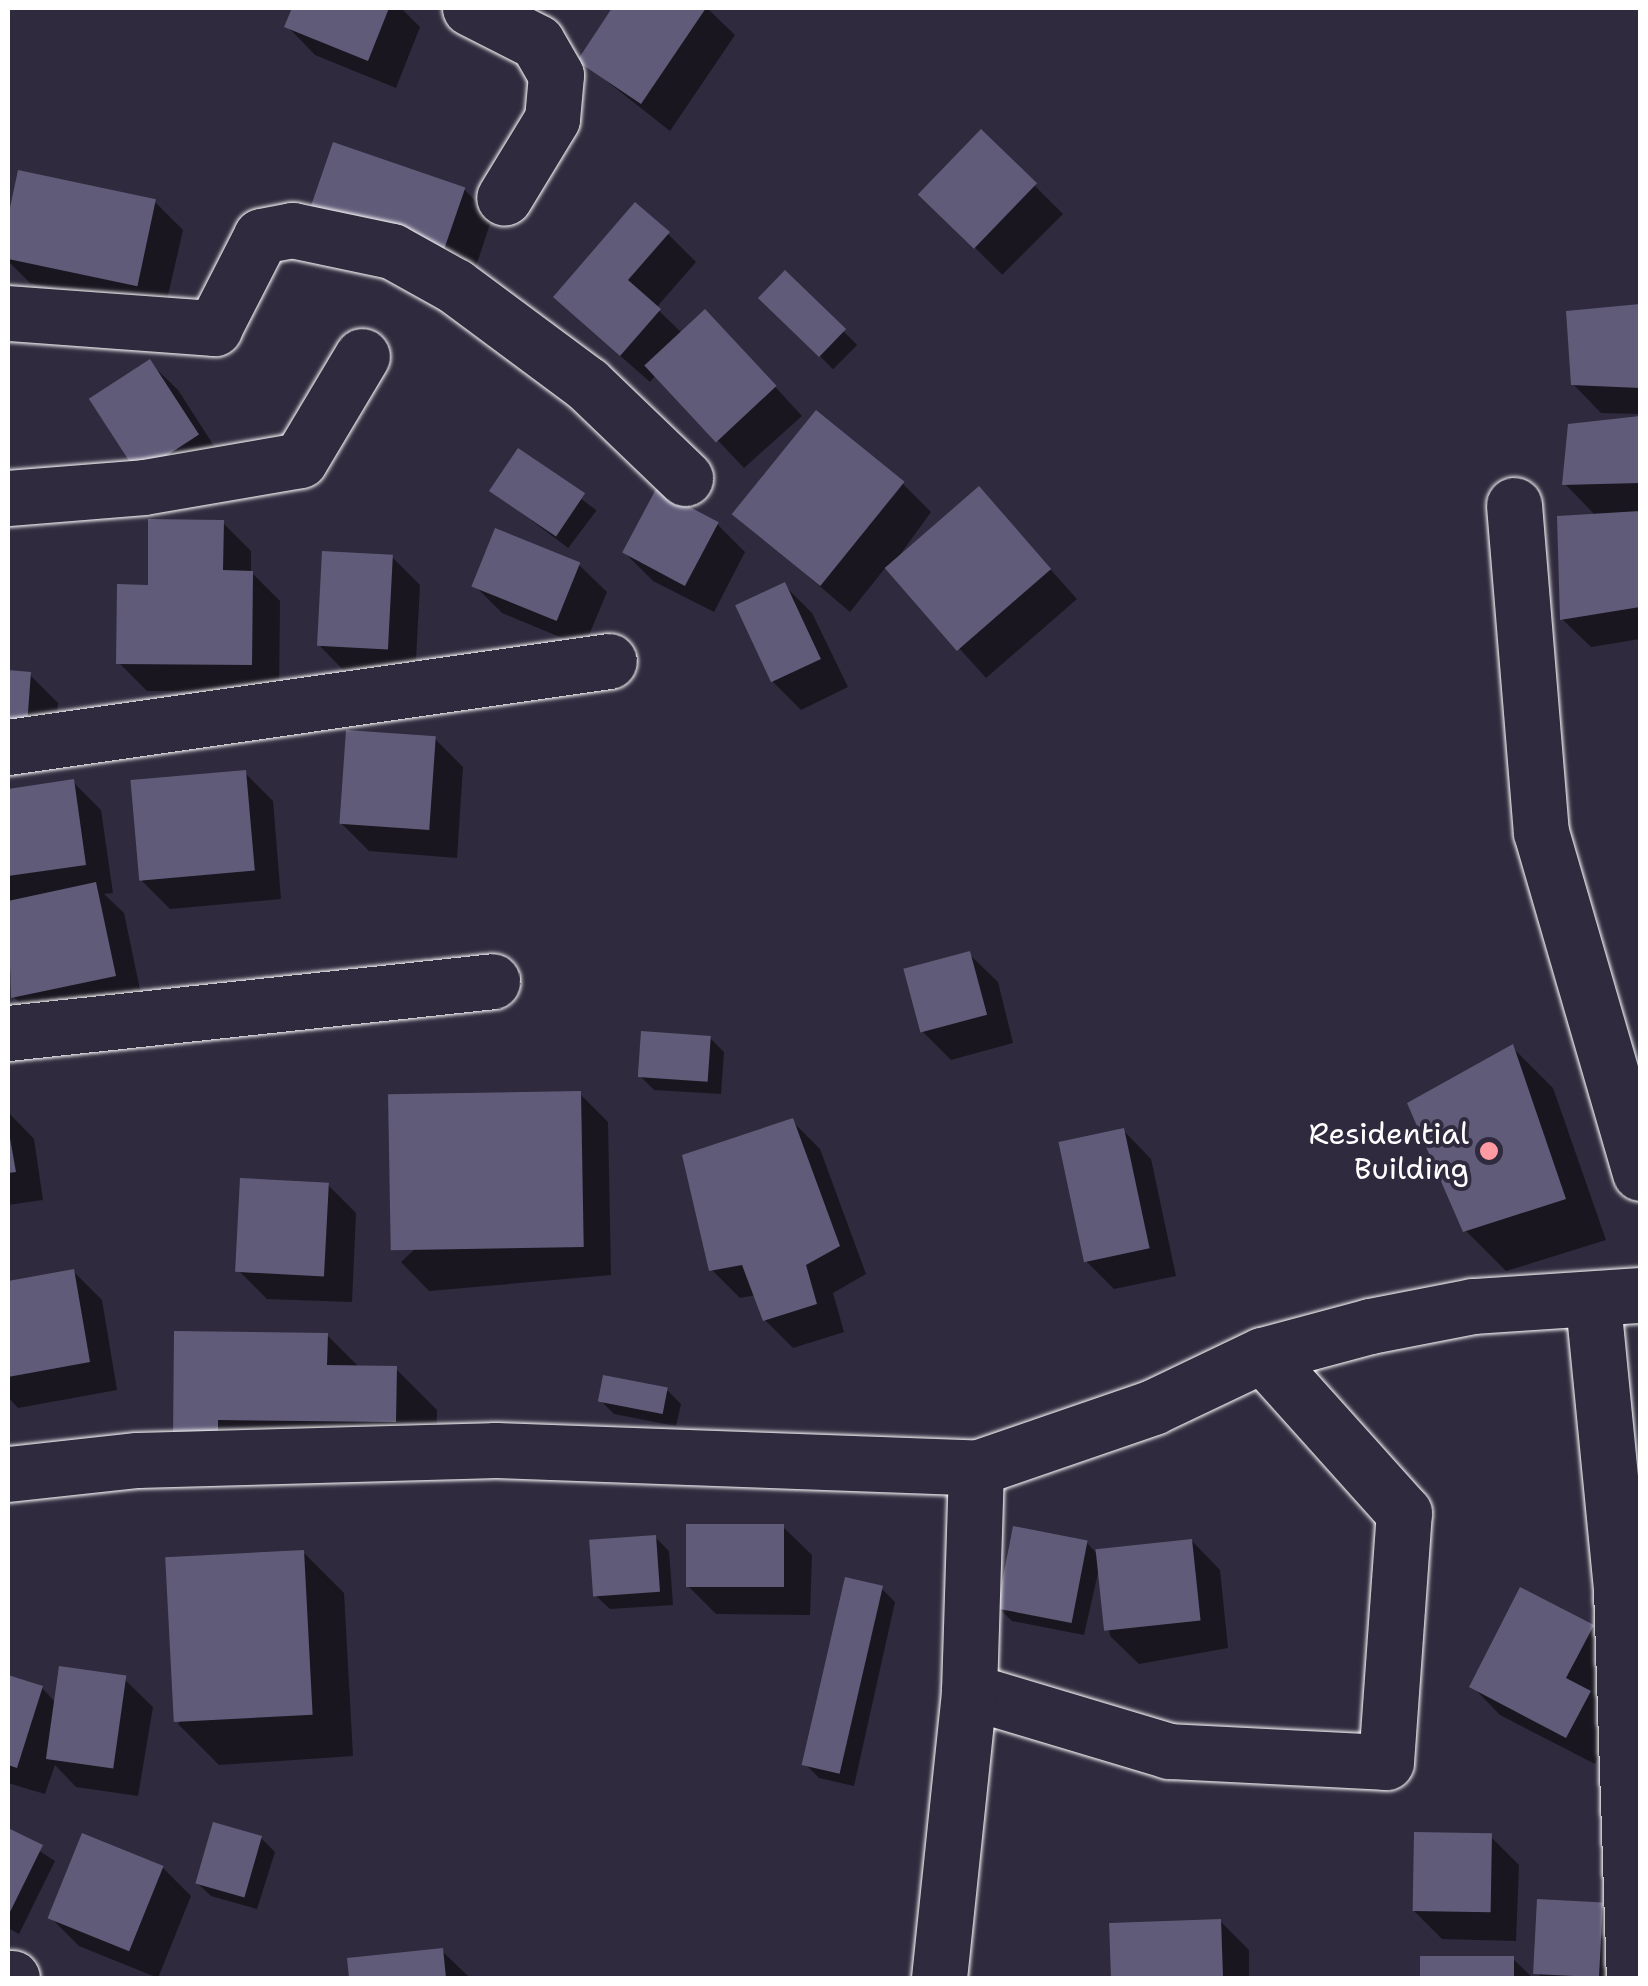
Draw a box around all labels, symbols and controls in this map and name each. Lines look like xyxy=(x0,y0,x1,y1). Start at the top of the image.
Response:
place label: Residential Building xyxy=(1309,1116,1469,1186)
marker: Residential Building xyxy=(1478,1140,1500,1162)

